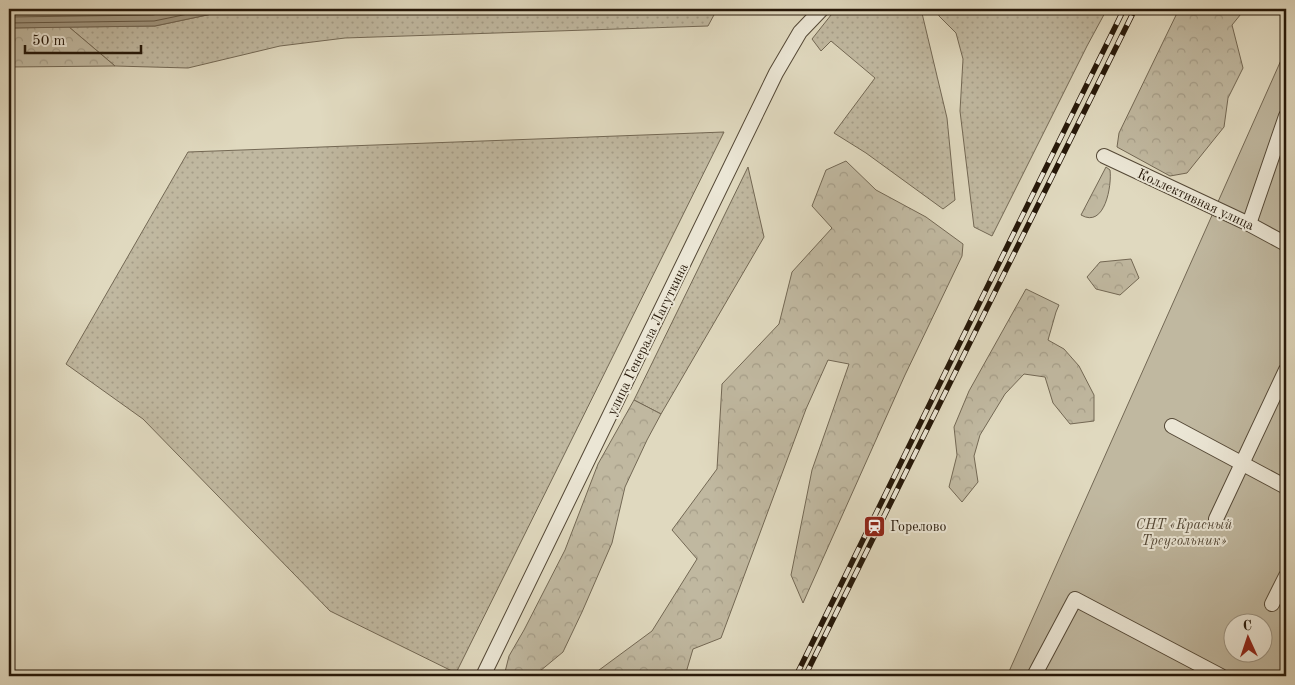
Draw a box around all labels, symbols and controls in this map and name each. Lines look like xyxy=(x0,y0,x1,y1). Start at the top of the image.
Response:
scale bar xyxy=(25,22,141,54)
text: 50 m xyxy=(32,34,66,49)
street label: Коллективная улица xyxy=(1135,167,1256,233)
street label: улица Генерала Лагуткина xyxy=(605,261,691,418)
station icon: Горелово xyxy=(862,514,886,538)
park label: СНТ «Красный Треугольник» xyxy=(1136,518,1232,549)
place label: Горелово xyxy=(890,520,946,534)
north arrow xyxy=(1222,612,1272,662)
text: С xyxy=(1242,619,1252,633)

